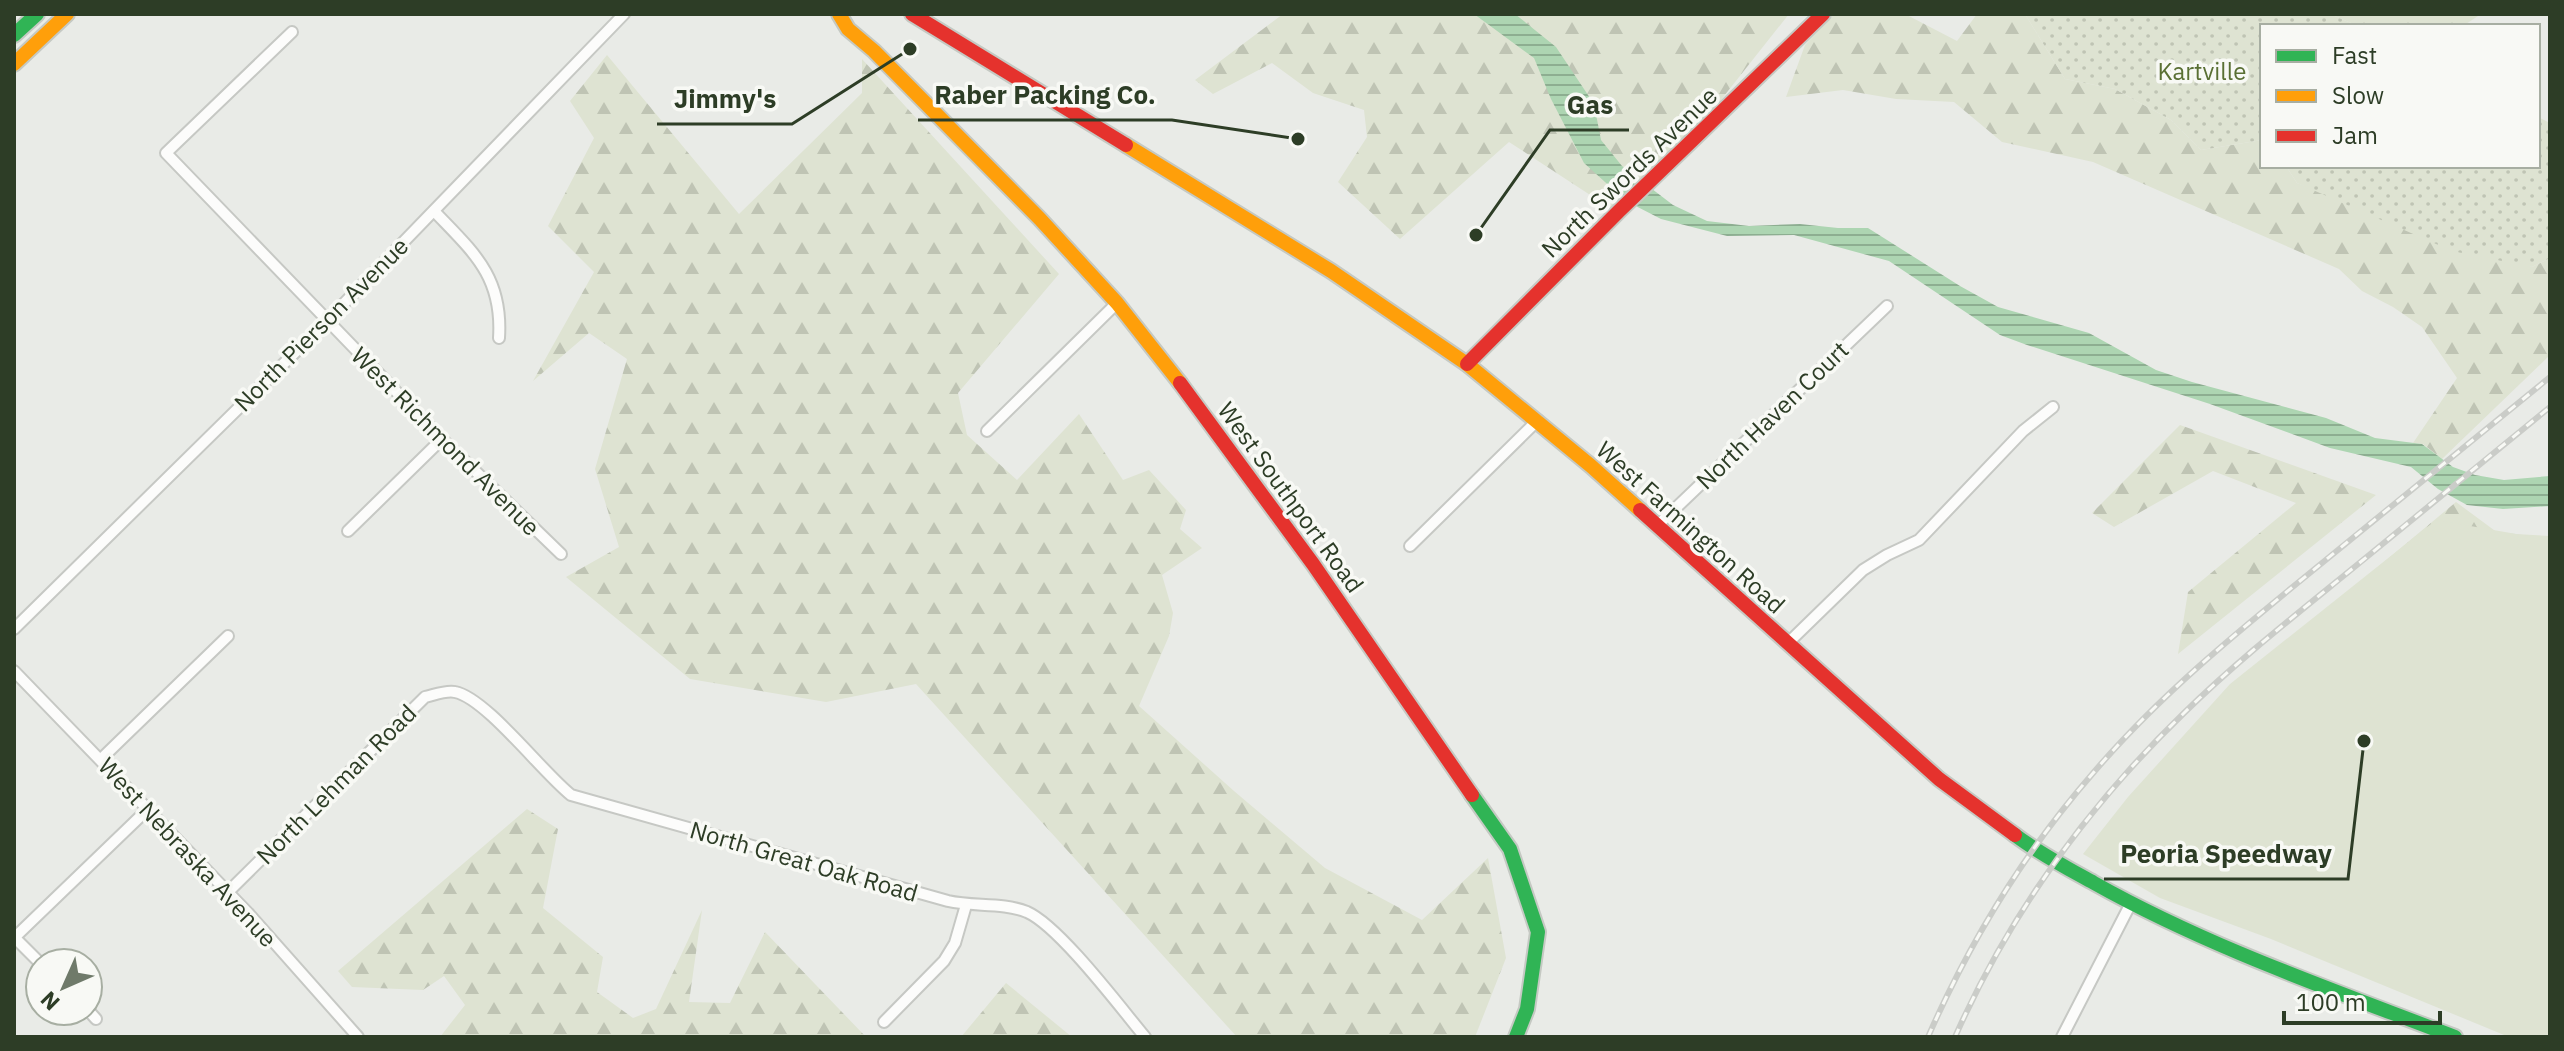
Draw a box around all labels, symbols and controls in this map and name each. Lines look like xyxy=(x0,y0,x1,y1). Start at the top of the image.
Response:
legend xyxy=(2260,24,2540,168)
text: Fast xyxy=(2332,39,2377,71)
park label: Kartville xyxy=(2158,55,2246,87)
callout: Raber Packing Co. xyxy=(918,70,1172,120)
callout: Jimmy's xyxy=(657,74,792,124)
text: Raber Packing Co. xyxy=(934,77,1156,111)
text: Slow xyxy=(2332,79,2384,111)
street label: North Swords Avenue xyxy=(1534,80,1724,264)
callout: Gas xyxy=(1550,80,1629,130)
text: Jimmy's xyxy=(674,81,776,115)
text: Gas xyxy=(1567,87,1613,121)
text: Jam xyxy=(2332,119,2378,151)
street label: North Pierson Avenue xyxy=(227,230,415,418)
street label: North Haven Court xyxy=(1689,334,1855,496)
street label: West Richmond Avenue xyxy=(345,340,547,542)
street label: West Southport Road xyxy=(1211,395,1371,599)
street label: West Farmington Road xyxy=(1590,434,1792,620)
street label: North Lehman Road xyxy=(249,697,423,871)
street label: West Nebraska Avenue xyxy=(92,750,284,954)
street label: North Great Oak Road xyxy=(686,813,922,909)
callout: Peoria Speedway xyxy=(2104,829,2348,879)
text: Peoria Speedway xyxy=(2120,836,2332,870)
north arrow xyxy=(24,947,104,1027)
scale bar xyxy=(2284,975,2440,1025)
text: N xyxy=(34,986,65,1017)
text: 100 m xyxy=(2296,986,2366,1018)

